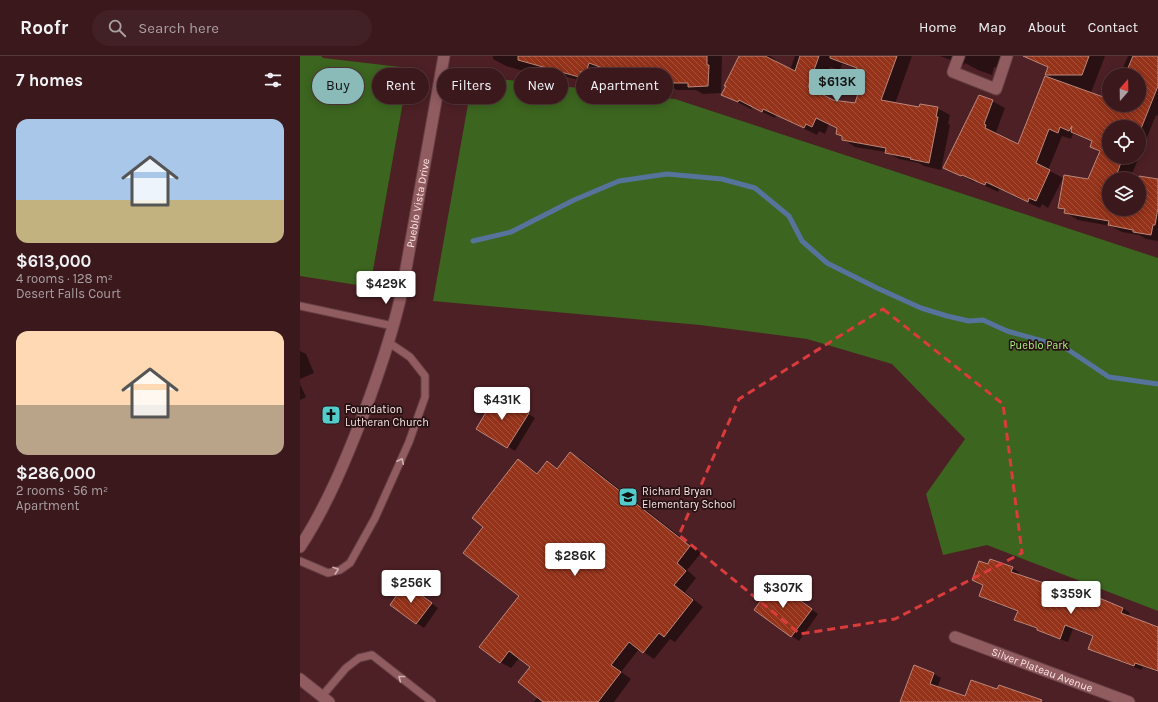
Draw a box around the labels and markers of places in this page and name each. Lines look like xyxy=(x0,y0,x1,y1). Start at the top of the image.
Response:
pin: $613K xyxy=(809,69,865,103)
pin: $429K xyxy=(358,271,414,305)
pin: $431K xyxy=(474,387,530,421)
place label: Foundation Lutheran Church xyxy=(345,403,429,429)
church icon: Foundation Lutheran Church xyxy=(320,404,342,426)
place label: Richard Bryan Elementary School xyxy=(642,485,735,511)
school or university icon: Richard Bryan Elementary School xyxy=(617,486,639,508)
pin: $286K xyxy=(547,543,603,577)
pin: $256K xyxy=(383,570,439,604)
pin: $307K xyxy=(755,575,811,609)
pin: $359K xyxy=(1043,581,1099,615)

